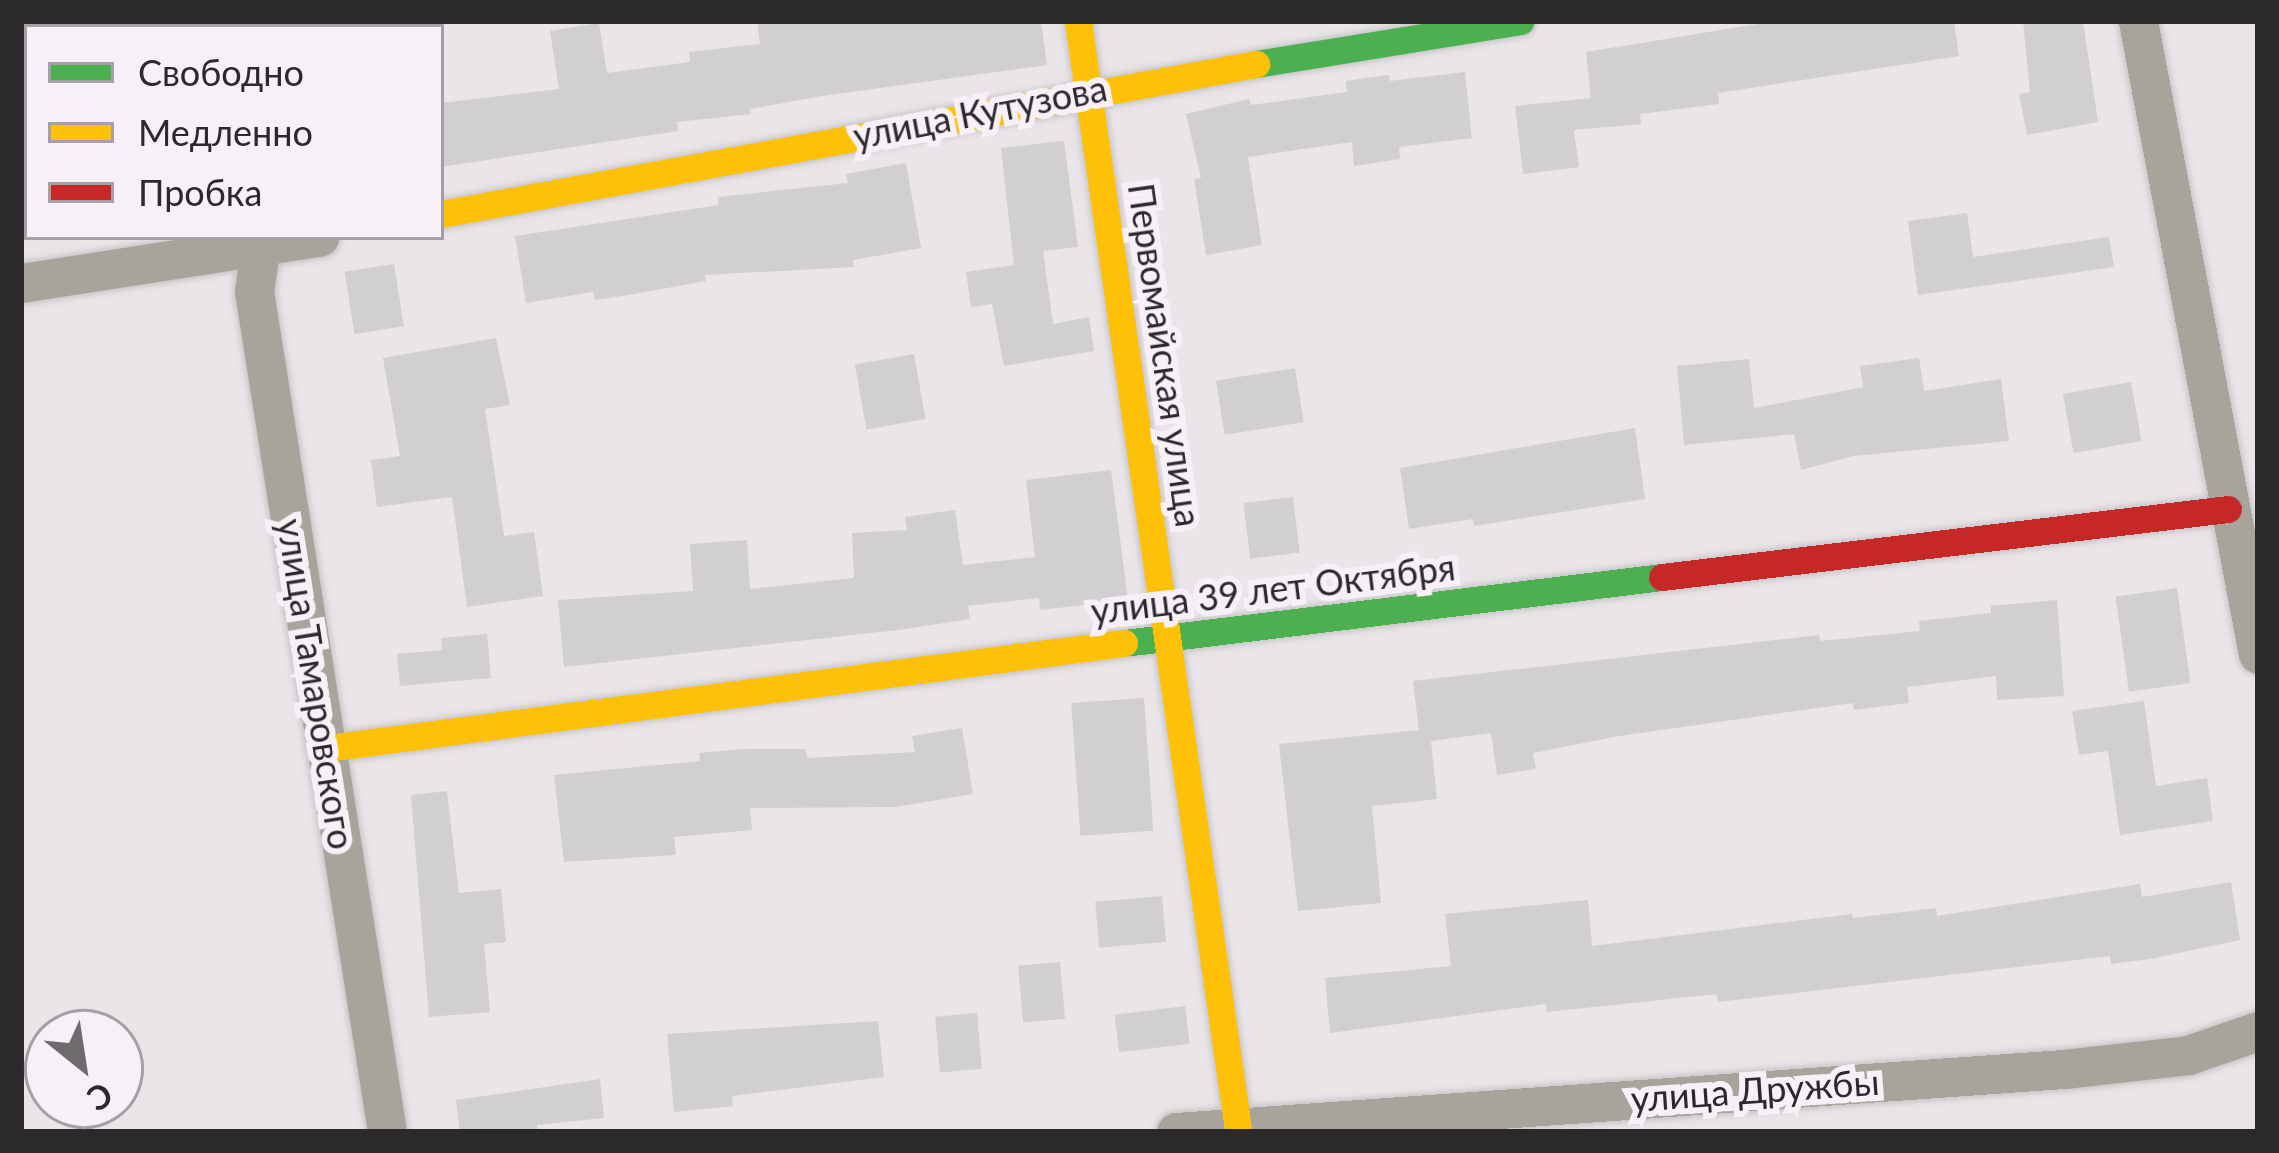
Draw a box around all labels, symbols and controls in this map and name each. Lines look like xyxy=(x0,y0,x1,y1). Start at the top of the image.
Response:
legend xyxy=(24,24,444,240)
text: Свободно xyxy=(138,50,304,94)
street label: улица Кутузова xyxy=(850,66,1110,158)
text: Медленно xyxy=(138,110,313,154)
text: Пробка xyxy=(138,170,262,214)
street label: Первомайская улица xyxy=(1120,180,1210,530)
street label: улица Тамаровского xyxy=(269,516,363,852)
street label: улица 39 лет Октября xyxy=(1088,545,1458,633)
north arrow xyxy=(24,1009,144,1129)
street label: улица Дружбы xyxy=(1629,1060,1881,1120)
text: С xyxy=(81,1075,120,1120)

